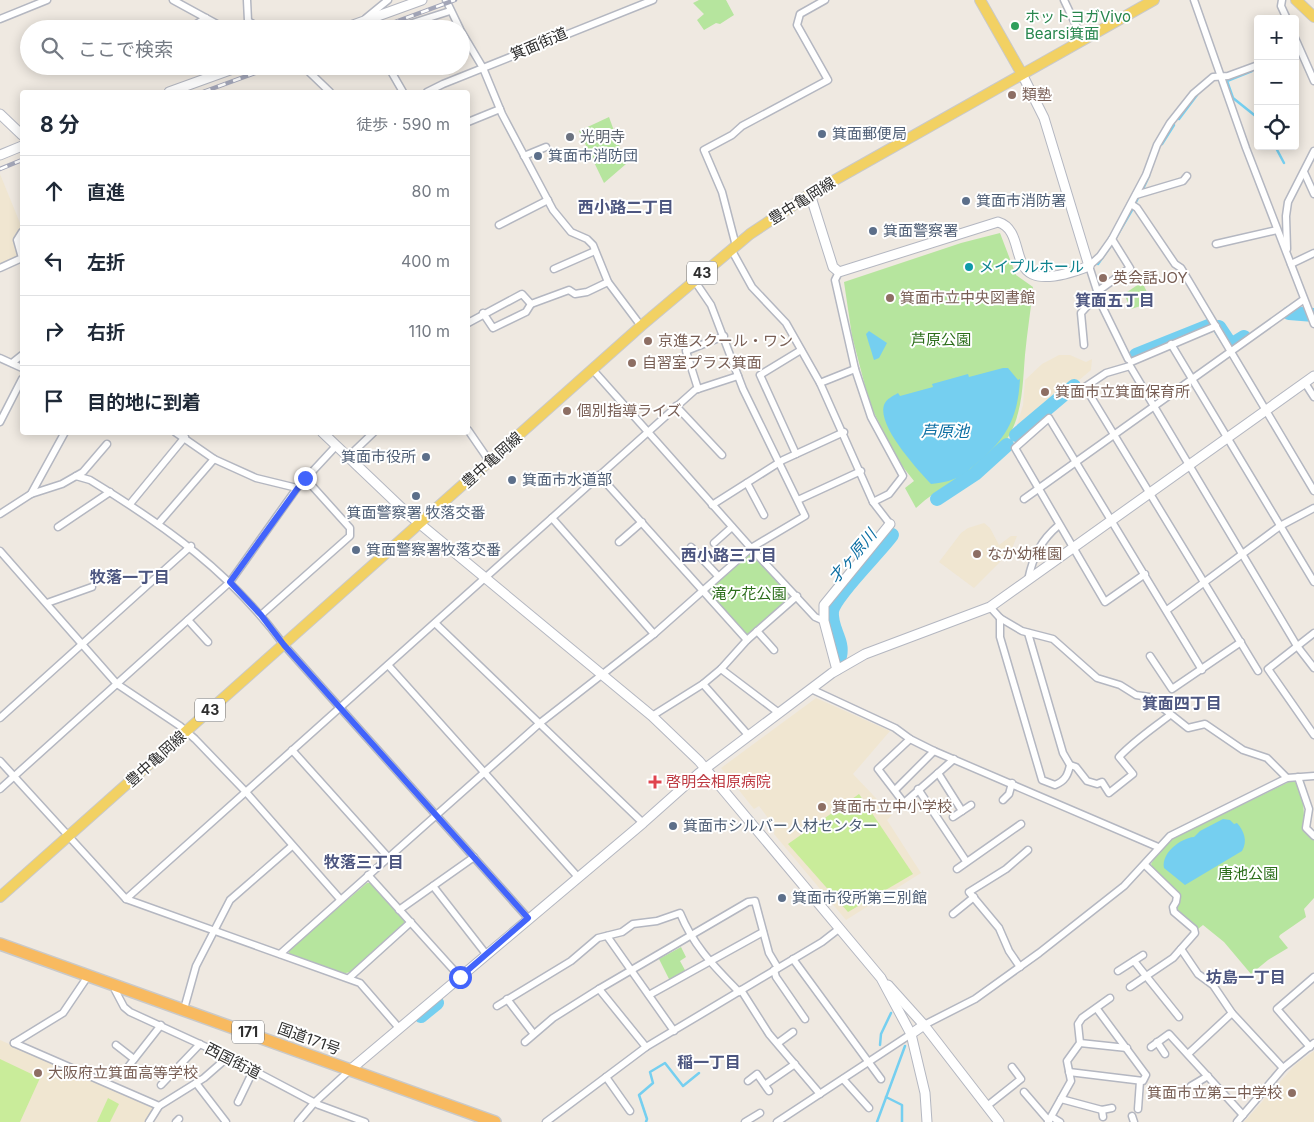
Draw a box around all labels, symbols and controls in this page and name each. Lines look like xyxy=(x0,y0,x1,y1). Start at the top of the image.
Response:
place label: ホットヨガVivo Bearsi箕面 xyxy=(1025,7,1131,43)
map controls xyxy=(1254,15,1299,150)
button: + xyxy=(1254,15,1299,60)
search box xyxy=(20,20,470,75)
marker: ホットヨガVivo Bearsi箕面 xyxy=(1009,20,1021,32)
street label: 箕面街道 xyxy=(507,23,570,64)
icon: search xyxy=(38,34,66,62)
text: ここで検索 xyxy=(78,38,173,61)
button: − xyxy=(1254,60,1299,105)
place label: 類塾 xyxy=(1022,85,1052,104)
marker: 類塾 xyxy=(1006,89,1018,101)
button: locate xyxy=(1254,105,1299,150)
text: 8 分 xyxy=(40,112,80,137)
text: 徒歩 · 590 m xyxy=(356,114,450,134)
place label: 箕面郵便局 xyxy=(832,124,907,143)
place label: 光明寺 xyxy=(580,127,625,146)
marker: 箕面郵便局 xyxy=(816,128,828,140)
marker: 光明寺 xyxy=(564,131,576,143)
place label: 箕面市消防団 xyxy=(548,146,638,165)
marker: 箕面市消防団 xyxy=(532,150,544,162)
street label: 豊中亀岡線 xyxy=(765,173,839,229)
icon: ahead xyxy=(40,177,68,205)
text: 直進 xyxy=(87,181,125,204)
text: 80 m xyxy=(411,181,450,201)
place label: 箕面市消防署 xyxy=(976,191,1066,210)
marker: 箕面市消防署 xyxy=(960,195,972,207)
district label: 西小路二丁目 xyxy=(578,197,674,217)
place label: 箕面警察署 xyxy=(883,221,958,240)
marker: 箕面警察署 xyxy=(867,225,879,237)
icon: left xyxy=(40,247,68,275)
text: 左折 xyxy=(87,251,125,274)
text: 400 m xyxy=(401,251,450,271)
place label: メイプルホール xyxy=(979,257,1084,276)
marker: メイプルホール xyxy=(963,261,975,273)
road number: 43 xyxy=(687,262,717,284)
place label: 英会話JOY xyxy=(1113,268,1188,287)
marker: 英会話JOY xyxy=(1097,272,1109,284)
place label: 箕面市立中央図書館 xyxy=(900,288,1035,307)
district label: 箕面五丁目 xyxy=(1075,290,1155,310)
marker: 箕面市立中央図書館 xyxy=(884,292,896,304)
icon: right xyxy=(40,317,68,345)
text: 右折 xyxy=(87,321,125,344)
text: 110 m xyxy=(408,321,450,341)
park label: 芦原公園 xyxy=(911,330,971,349)
place label: 京進スクール・ワン xyxy=(658,331,793,350)
marker: 京進スクール・ワン xyxy=(642,335,654,347)
place label: 自習室プラス箕面 xyxy=(642,353,762,372)
marker: 自習室プラス箕面 xyxy=(626,357,638,369)
place label: 箕面市立箕面保育所 xyxy=(1055,382,1190,401)
marker: 箕面市立箕面保育所 xyxy=(1039,386,1051,398)
icon: arrive xyxy=(40,387,68,415)
text: 目的地に到着 xyxy=(87,391,201,414)
place label: 個別指導ライズ xyxy=(577,401,682,420)
marker: 個別指導ライズ xyxy=(561,405,573,417)
water label: 芦原池 xyxy=(921,421,971,441)
street label: 豊中亀岡線 xyxy=(457,427,526,492)
place label: 箕面市役所 xyxy=(341,447,416,466)
marker: 箕面市役所 xyxy=(420,451,432,463)
route end xyxy=(294,467,317,490)
place label: 箕面市水道部 xyxy=(522,470,612,489)
marker: 箕面市水道部 xyxy=(506,474,518,486)
marker: 箕面警察署 牧落交番 xyxy=(410,490,422,502)
place label: 箕面警察署 牧落交番 xyxy=(346,503,486,522)
water label: 才ヶ原川 xyxy=(824,524,882,587)
place label: 箕面警察署牧落交番 xyxy=(366,540,501,559)
marker: 箕面警察署牧落交番 xyxy=(350,544,362,556)
place label: なか幼稚園 xyxy=(987,544,1062,563)
district label: 西小路三丁目 xyxy=(681,545,777,565)
marker: なか幼稚園 xyxy=(971,548,983,560)
district label: 牧落一丁目 xyxy=(90,567,170,587)
park label: 滝ケ花公園 xyxy=(711,584,787,603)
district label: 箕面四丁目 xyxy=(1142,693,1222,713)
road number: 43 xyxy=(195,698,225,722)
street label: 豊中亀岡線 xyxy=(121,726,190,791)
place label: 啓明会相原病院 xyxy=(666,772,771,791)
marker: 啓明会相原病院 xyxy=(648,775,662,789)
place label: 箕面市立中小学校 xyxy=(832,797,952,816)
marker: 箕面市立中小学校 xyxy=(816,801,828,813)
place label: 箕面市シルバー人材センター xyxy=(683,816,878,835)
marker: 箕面市シルバー人材センター xyxy=(667,820,679,832)
district label: 牧落三丁目 xyxy=(324,852,404,872)
park label: 唐池公園 xyxy=(1218,864,1278,883)
place label: 箕面市役所第三別館 xyxy=(792,888,927,907)
marker: 箕面市役所第三別館 xyxy=(776,892,788,904)
route start xyxy=(449,966,472,989)
district label: 坊島一丁目 xyxy=(1206,967,1286,987)
street label: 国道171号 xyxy=(275,1018,343,1059)
road number: 171 xyxy=(232,1020,264,1044)
street label: 西国街道 xyxy=(202,1038,264,1083)
district label: 稲一丁目 xyxy=(677,1052,741,1072)
place label: 大阪府立箕面高等学校 xyxy=(48,1063,198,1082)
marker: 大阪府立箕面高等学校 xyxy=(32,1067,44,1079)
place label: 箕面市立第二中学校 xyxy=(1147,1083,1282,1102)
marker: 箕面市立第二中学校 xyxy=(1286,1087,1298,1099)

